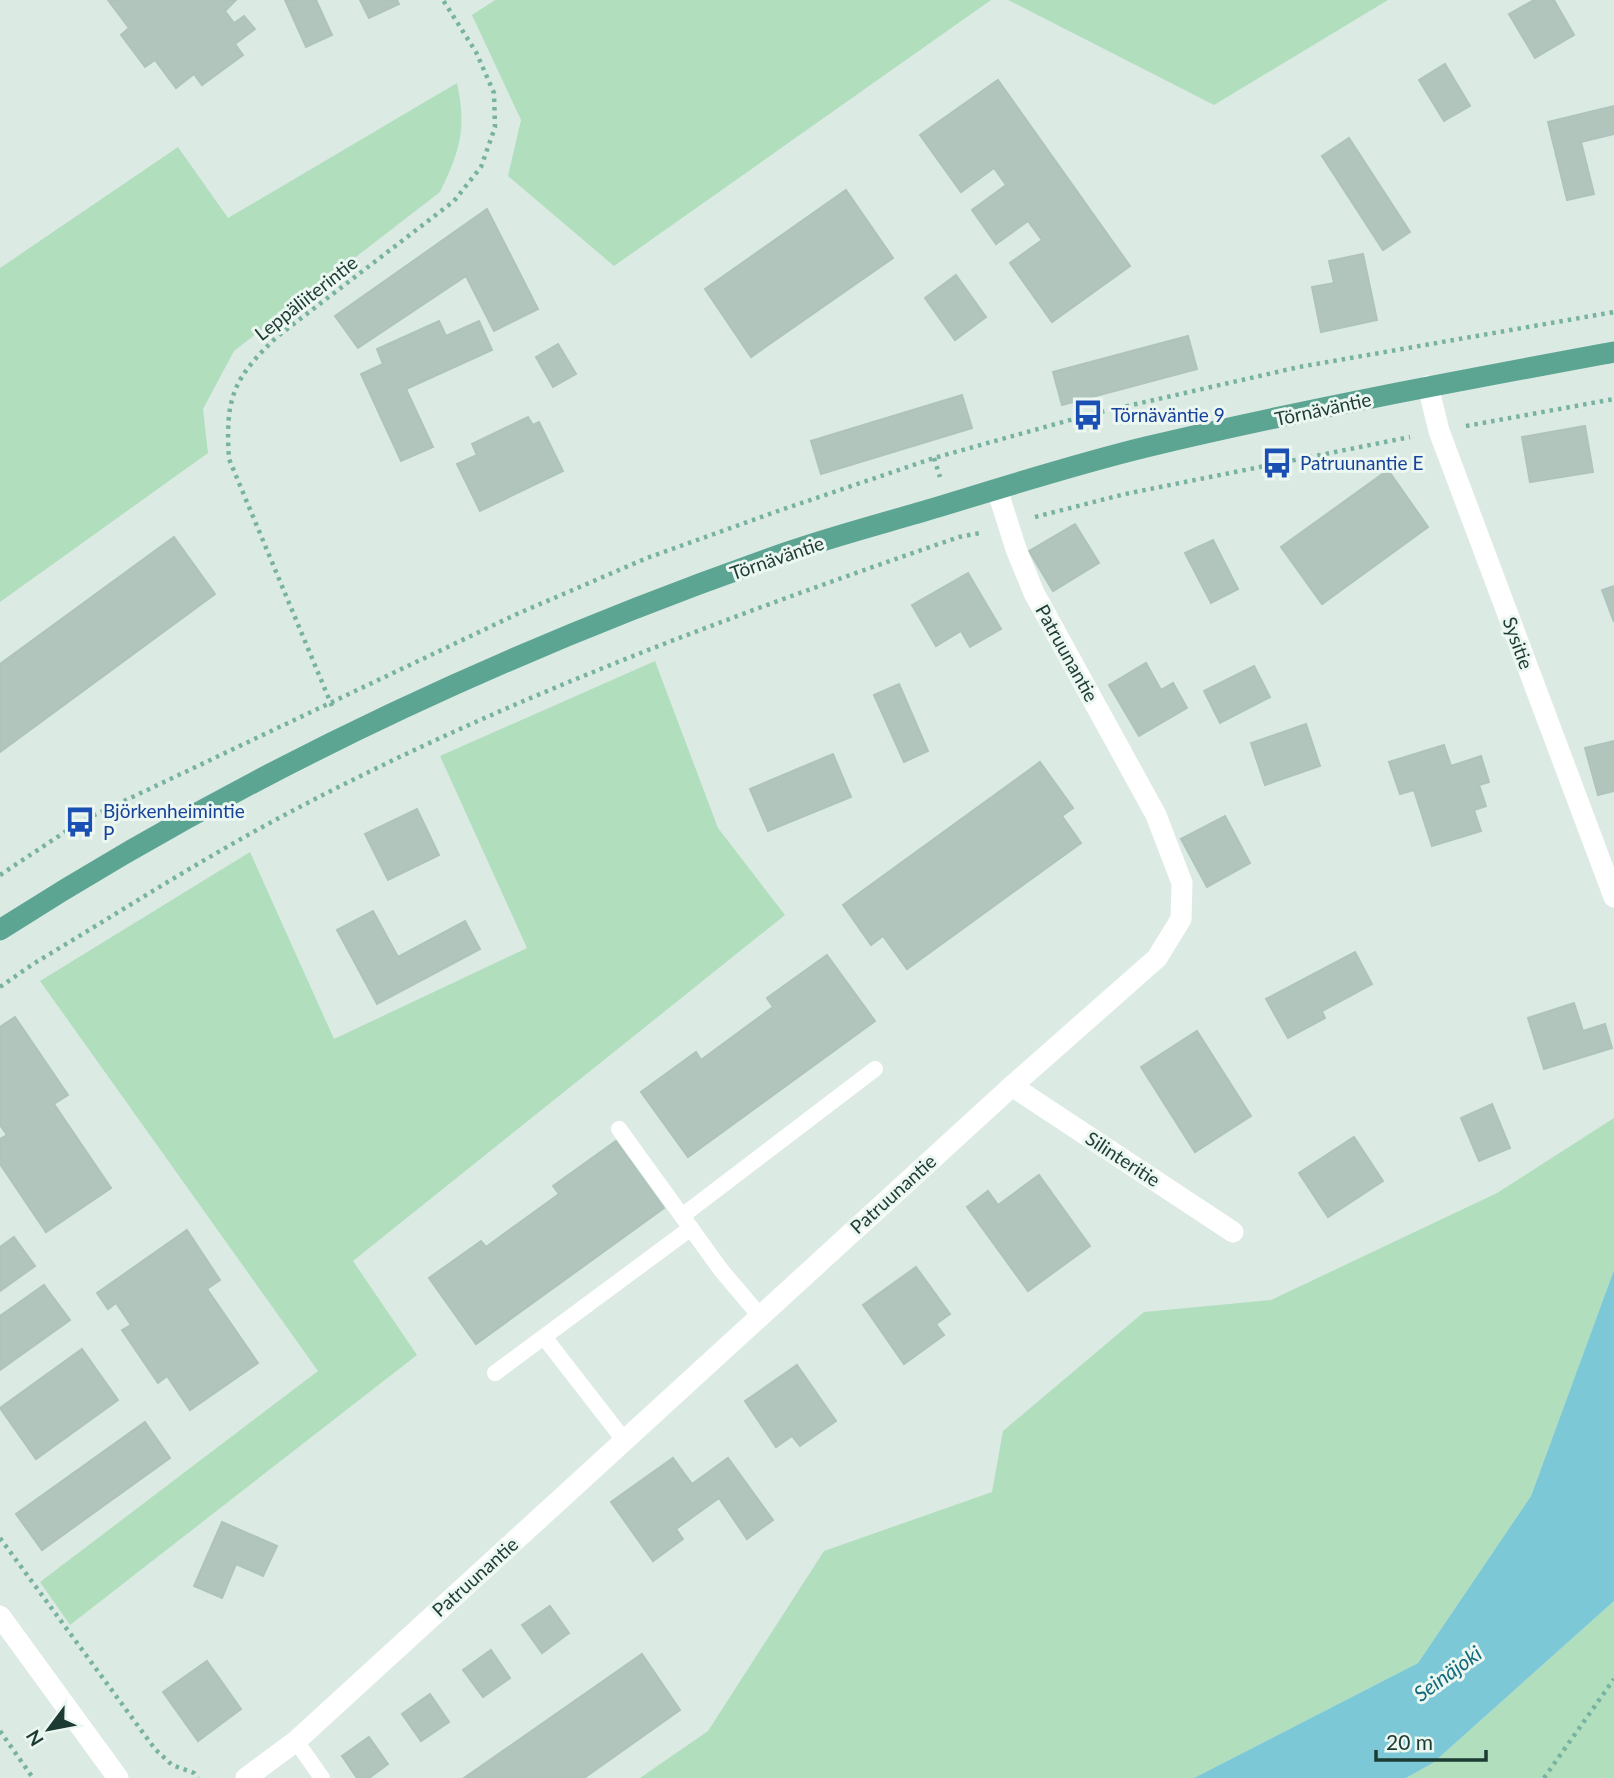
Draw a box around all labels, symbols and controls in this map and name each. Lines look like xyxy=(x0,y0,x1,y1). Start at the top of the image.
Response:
street label: Leppäliiterintie xyxy=(250,250,362,345)
street label: Törnäväntie xyxy=(1273,387,1373,430)
bus stop icon: Törnäväntie 9 xyxy=(1071,398,1105,432)
place label: Törnäväntie 9 xyxy=(1111,403,1225,426)
bus stop icon: Patruunantie E xyxy=(1260,446,1294,480)
place label: Patruunantie E xyxy=(1300,451,1423,474)
street label: Törnäväntie xyxy=(727,531,827,584)
street label: Patruunantie xyxy=(1031,600,1104,705)
street label: Sysitie xyxy=(1498,614,1539,672)
place label: Björkenheimintie P xyxy=(103,799,245,844)
bus stop icon: Björkenheimintie P xyxy=(63,805,97,839)
street label: Silinteritie xyxy=(1082,1126,1165,1191)
street label: Patruunantie xyxy=(845,1149,940,1238)
street label: Patruunantie xyxy=(427,1532,522,1621)
water label: Seinäjoki xyxy=(1408,1640,1486,1706)
north arrow xyxy=(14,1694,84,1764)
scale bar xyxy=(1376,1718,1486,1762)
text: N xyxy=(21,1726,48,1751)
text: 20 m xyxy=(1386,1729,1433,1754)

